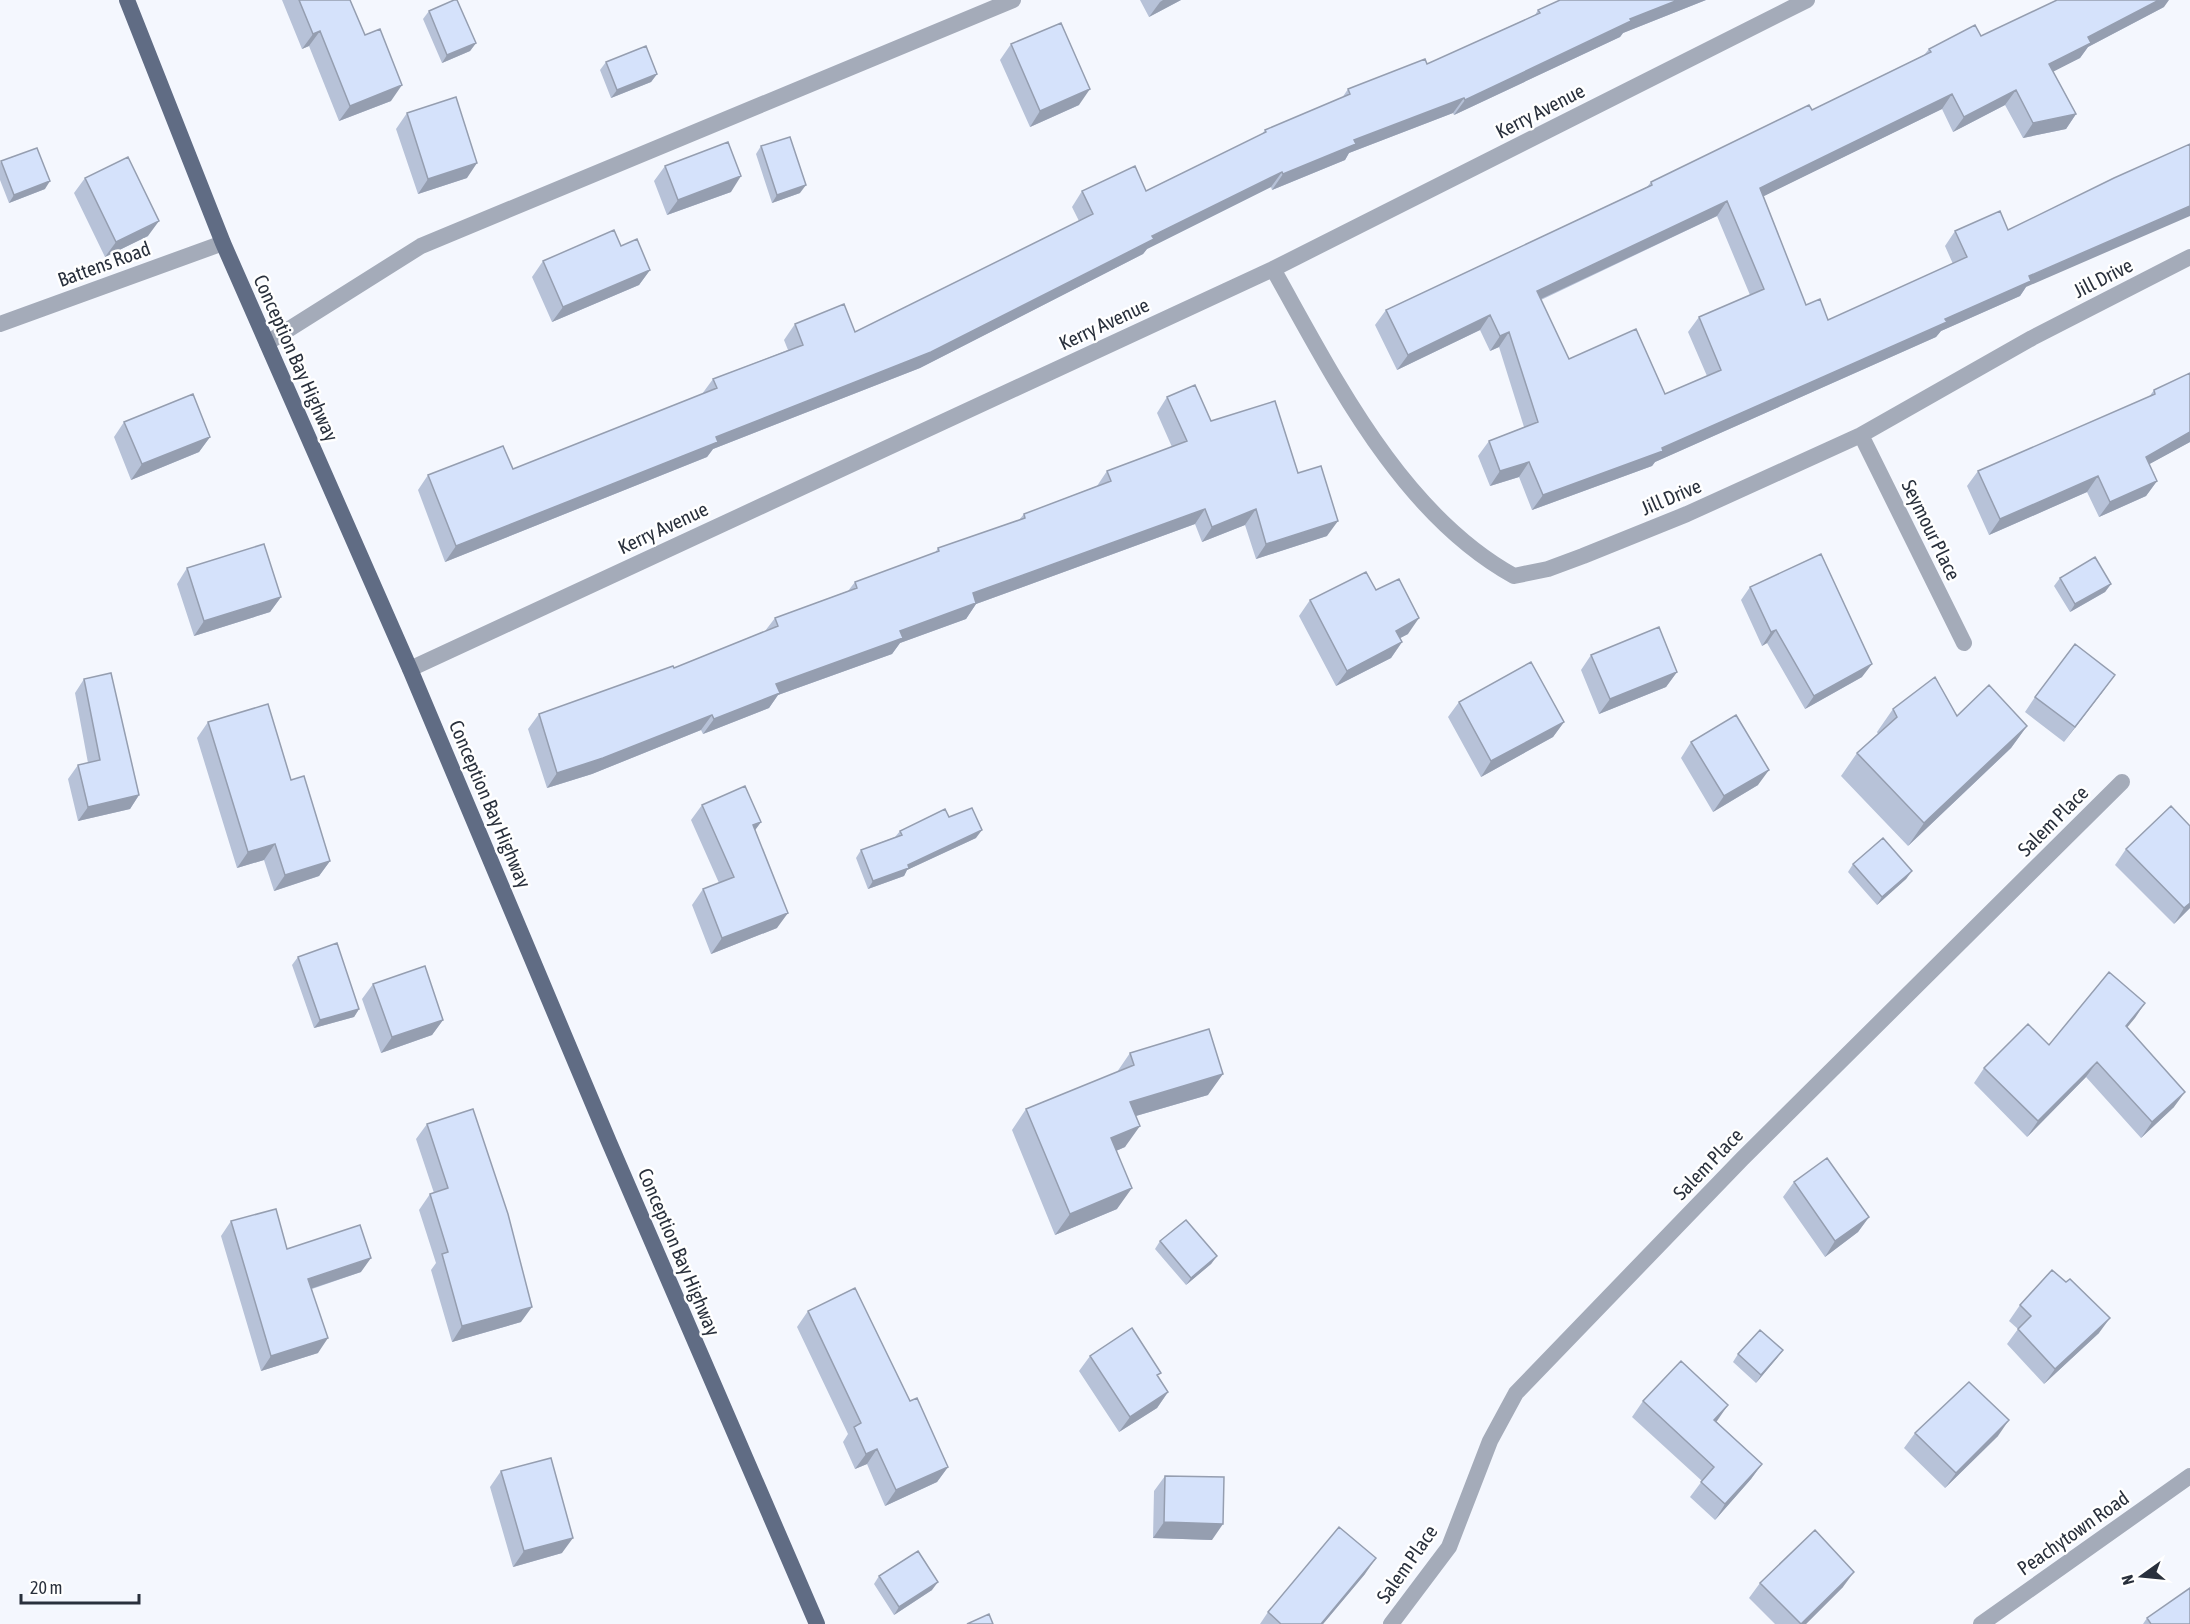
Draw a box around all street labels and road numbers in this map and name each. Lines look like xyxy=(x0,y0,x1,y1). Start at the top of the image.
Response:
street label: Kerry Avenue xyxy=(1492,78,1588,143)
street label: Battens Road xyxy=(54,236,153,291)
street label: Jill Drive xyxy=(2069,253,2136,302)
street label: Conception Bay Highway xyxy=(249,271,344,445)
street label: Kerry Avenue xyxy=(1055,293,1152,354)
street label: Jill Drive xyxy=(1637,474,1704,519)
street label: Seymour Place xyxy=(1897,476,1966,584)
street label: Kerry Avenue xyxy=(614,497,711,558)
street label: Conception Bay Highway xyxy=(445,717,536,891)
street label: Salem Place xyxy=(2013,781,2093,861)
street label: Salem Place xyxy=(1668,1123,1747,1204)
street label: Conception Bay Highway xyxy=(634,1165,725,1339)
street label: Peachytown Road xyxy=(2013,1486,2133,1579)
street label: Salem Place xyxy=(1371,1520,1442,1607)

